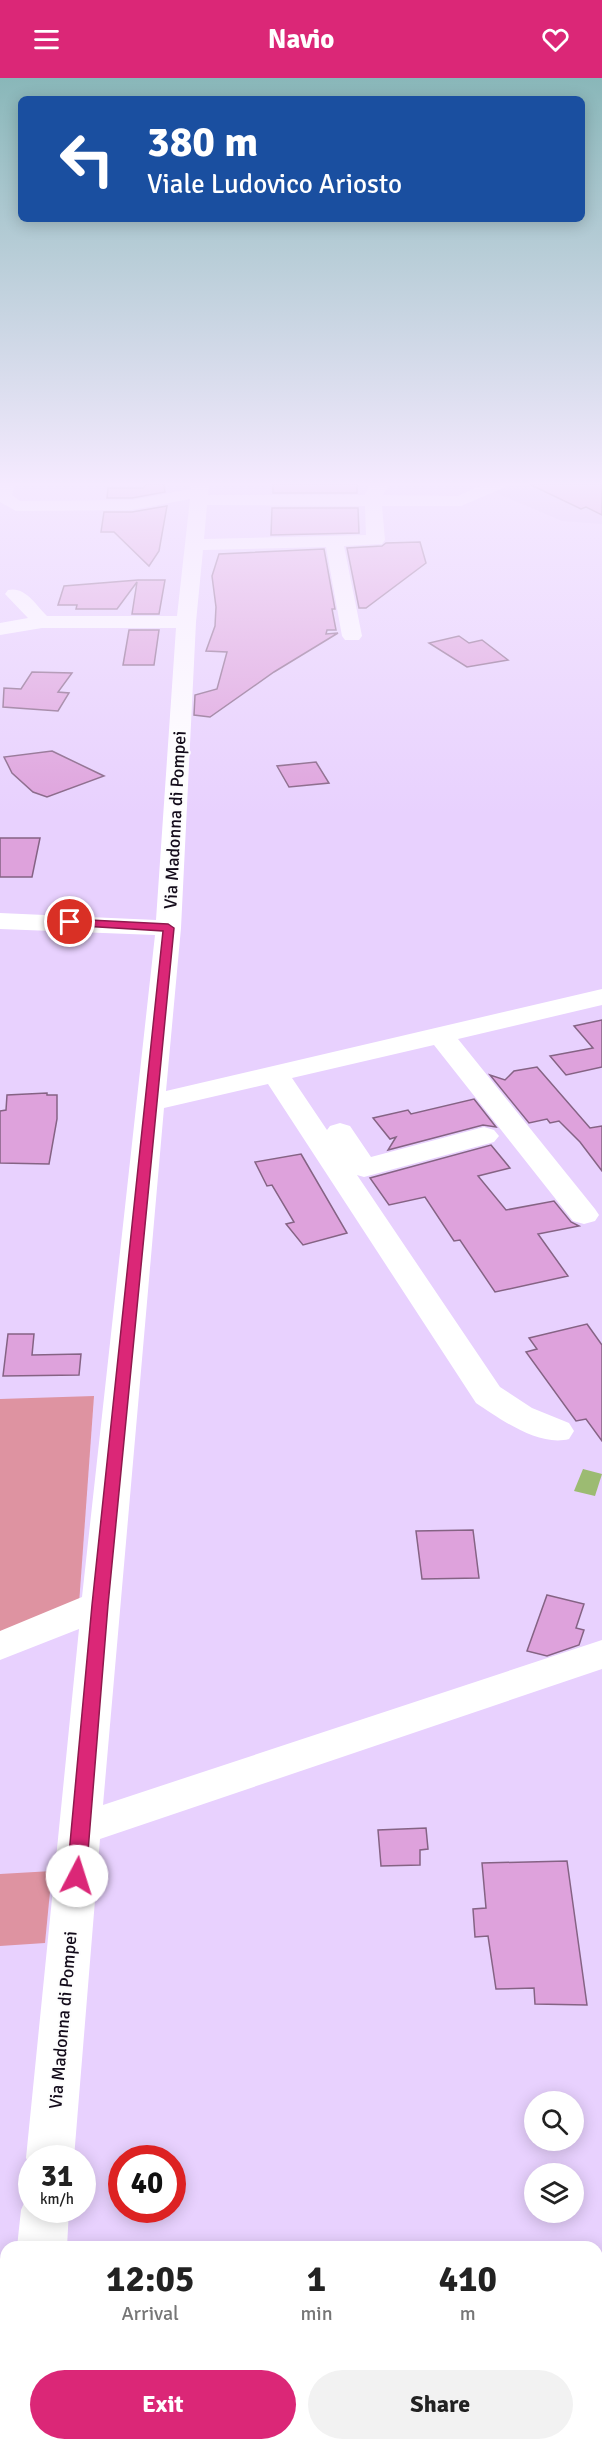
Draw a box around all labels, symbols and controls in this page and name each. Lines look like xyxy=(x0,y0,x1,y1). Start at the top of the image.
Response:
icon: menu xyxy=(30,23,63,56)
text: Navio xyxy=(268,23,334,56)
icon: heart xyxy=(539,23,572,56)
text: 380 m xyxy=(147,117,258,168)
icon: left xyxy=(48,120,126,198)
text: Viale Ludovico Ariosto xyxy=(147,168,402,201)
street label: Via Madonna di Pompei xyxy=(159,730,191,910)
pin xyxy=(44,896,95,947)
icon: arrive xyxy=(53,905,86,938)
position arrow xyxy=(45,1844,109,1908)
street label: Via Madonna di Pompei xyxy=(44,1930,82,2110)
map controls xyxy=(524,2091,584,2223)
button: search xyxy=(524,2091,584,2151)
speed limit sign: 40 xyxy=(108,2145,186,2223)
text: 31 xyxy=(41,2158,73,2195)
button: layers xyxy=(524,2163,584,2223)
text: km/h xyxy=(40,2190,74,2208)
text: 12:05 xyxy=(106,2257,194,2302)
text: 1 xyxy=(307,2257,326,2302)
text: 410 xyxy=(439,2257,497,2302)
text: Arrival xyxy=(121,2301,179,2326)
text: min xyxy=(300,2301,333,2326)
text: m xyxy=(460,2301,476,2326)
button: Exit xyxy=(30,2370,296,2439)
button: Share xyxy=(308,2370,573,2439)

